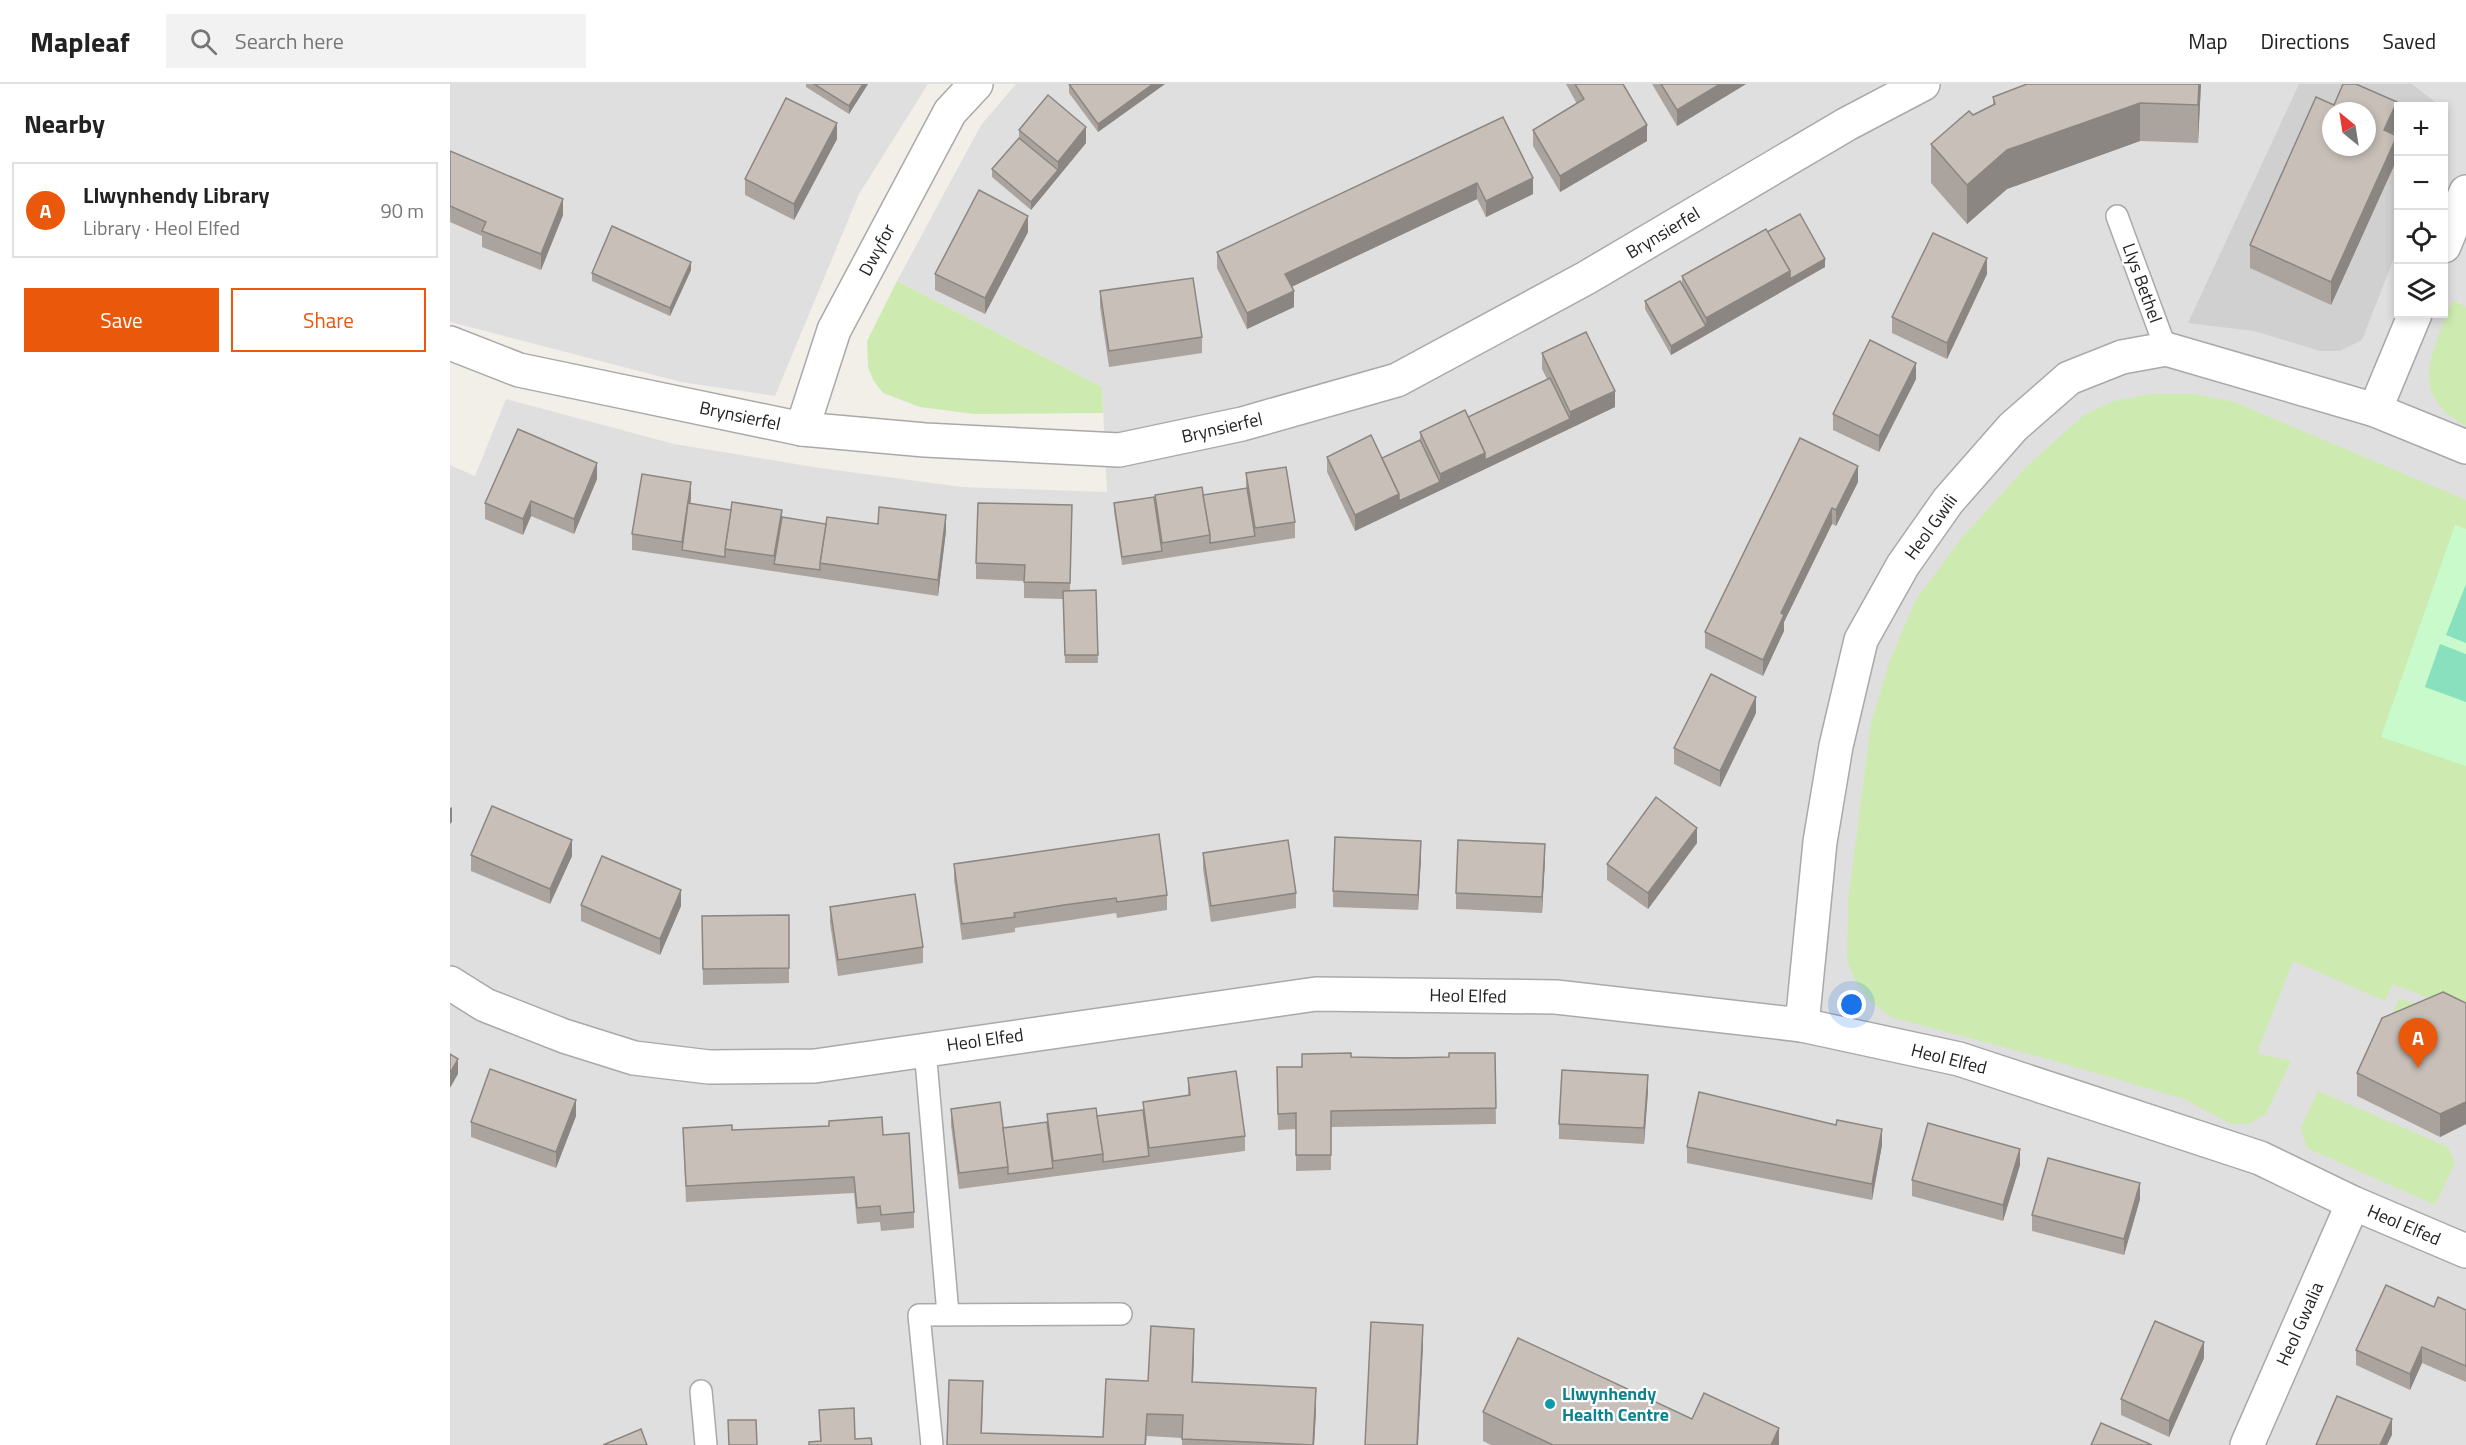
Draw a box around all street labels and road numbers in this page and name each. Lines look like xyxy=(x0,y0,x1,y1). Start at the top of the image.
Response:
street label: Brynsierfel xyxy=(1620,200,1705,265)
street label: Dwyfor xyxy=(852,219,902,281)
street label: Llys Bethel xyxy=(2116,239,2169,326)
street label: Brynsierfel xyxy=(697,394,783,437)
street label: Brynsierfel xyxy=(1179,405,1265,450)
street label: Heol Gwili xyxy=(1897,488,1964,565)
street label: Heol Elfed xyxy=(1429,981,1507,1010)
street label: Heol Elfed xyxy=(945,1021,1025,1058)
street label: Heol Elfed xyxy=(1908,1036,1990,1081)
street label: Heol Elfed xyxy=(2363,1197,2445,1252)
street label: Heol Gwalia xyxy=(2269,1277,2330,1370)

